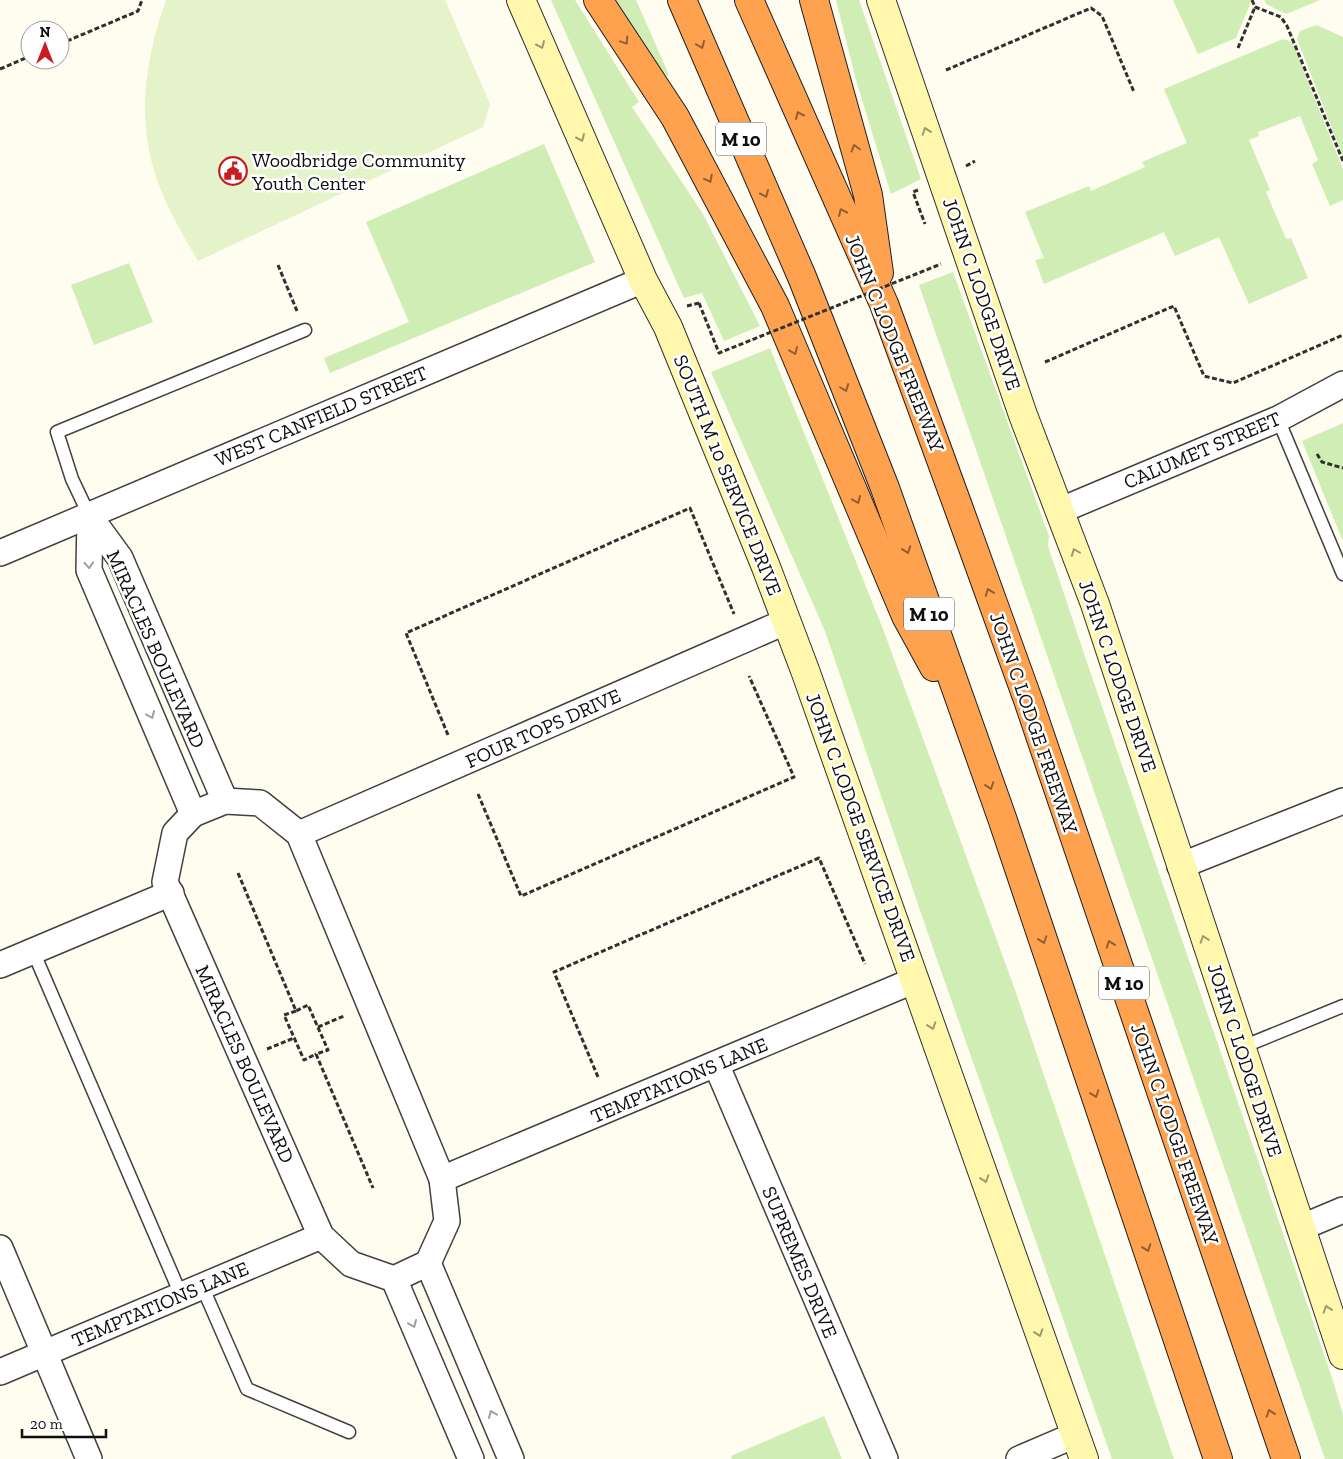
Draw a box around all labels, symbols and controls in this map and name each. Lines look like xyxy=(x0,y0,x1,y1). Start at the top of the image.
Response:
north arrow xyxy=(20,20,70,70)
text: N xyxy=(40,24,51,41)
one-way arrow xyxy=(619,35,628,44)
one-way arrow xyxy=(534,40,545,49)
one-way arrow xyxy=(694,40,705,49)
one-way arrow xyxy=(794,111,805,120)
road number: M 10 xyxy=(716,122,766,156)
one-way arrow xyxy=(922,128,932,136)
one-way arrow xyxy=(575,133,586,142)
one-way arrow xyxy=(850,144,861,153)
place label: Woodbridge Community Youth Center xyxy=(251,148,466,195)
public building icon: Woodbridge Community Youth Center xyxy=(218,156,248,186)
one-way arrow xyxy=(703,174,713,183)
one-way arrow xyxy=(759,189,770,198)
street label: JOHN C LODGE DRIVE xyxy=(938,195,1026,393)
one-way arrow xyxy=(837,208,848,217)
street label: JOHN C LODGE FREEWAY xyxy=(840,231,950,456)
one-way arrow xyxy=(788,346,798,355)
street label: SOUTH M 10 SERVICE DRIVE xyxy=(669,351,787,599)
street label: WEST CANFIELD STREET xyxy=(211,360,431,472)
one-way arrow xyxy=(839,383,850,392)
street label: CALUMET STREET xyxy=(1120,406,1284,494)
one-way arrow xyxy=(852,496,862,504)
street label: MIRACLES BOULEVARD xyxy=(101,546,211,752)
one-way arrow xyxy=(901,546,911,554)
one-way arrow xyxy=(1071,549,1081,557)
one-way arrow xyxy=(84,562,95,570)
street label: JOHN C LODGE DRIVE xyxy=(1074,577,1162,775)
one-way arrow xyxy=(985,588,995,597)
road number: M 10 xyxy=(904,598,954,630)
street label: JOHN C LODGE FREEWAY xyxy=(985,609,1083,838)
street label: FOUR TOPS DRIVE xyxy=(462,683,624,773)
street label: JOHN C LODGE SERVICE DRIVE xyxy=(801,689,921,965)
one-way arrow xyxy=(144,710,155,719)
one-way arrow xyxy=(984,781,994,790)
one-way arrow xyxy=(1037,935,1047,943)
one-way arrow xyxy=(1200,935,1210,943)
one-way arrow xyxy=(1106,941,1116,949)
street label: JOHN C LODGE DRIVE xyxy=(1202,960,1288,1160)
street label: MIRACLES BOULEVARD xyxy=(190,961,300,1167)
road number: M 10 xyxy=(1099,966,1149,1000)
street label: JOHN C LODGE FREEWAY xyxy=(1126,1020,1224,1249)
one-way arrow xyxy=(926,1021,936,1030)
street label: TEMPTATIONS LANE xyxy=(587,1032,771,1128)
one-way arrow xyxy=(1089,1089,1099,1097)
one-way arrow xyxy=(979,1175,989,1183)
street label: SUPREMES DRIVE xyxy=(757,1183,843,1341)
one-way arrow xyxy=(1141,1243,1151,1251)
street label: TEMPTATIONS LANE xyxy=(68,1256,252,1352)
one-way arrow xyxy=(1323,1305,1333,1314)
one-way arrow xyxy=(408,1319,418,1327)
one-way arrow xyxy=(1033,1328,1043,1336)
scale bar xyxy=(22,1406,106,1438)
one-way arrow xyxy=(1266,1409,1276,1418)
one-way arrow xyxy=(487,1410,498,1419)
text: 20 m xyxy=(30,1415,63,1433)

